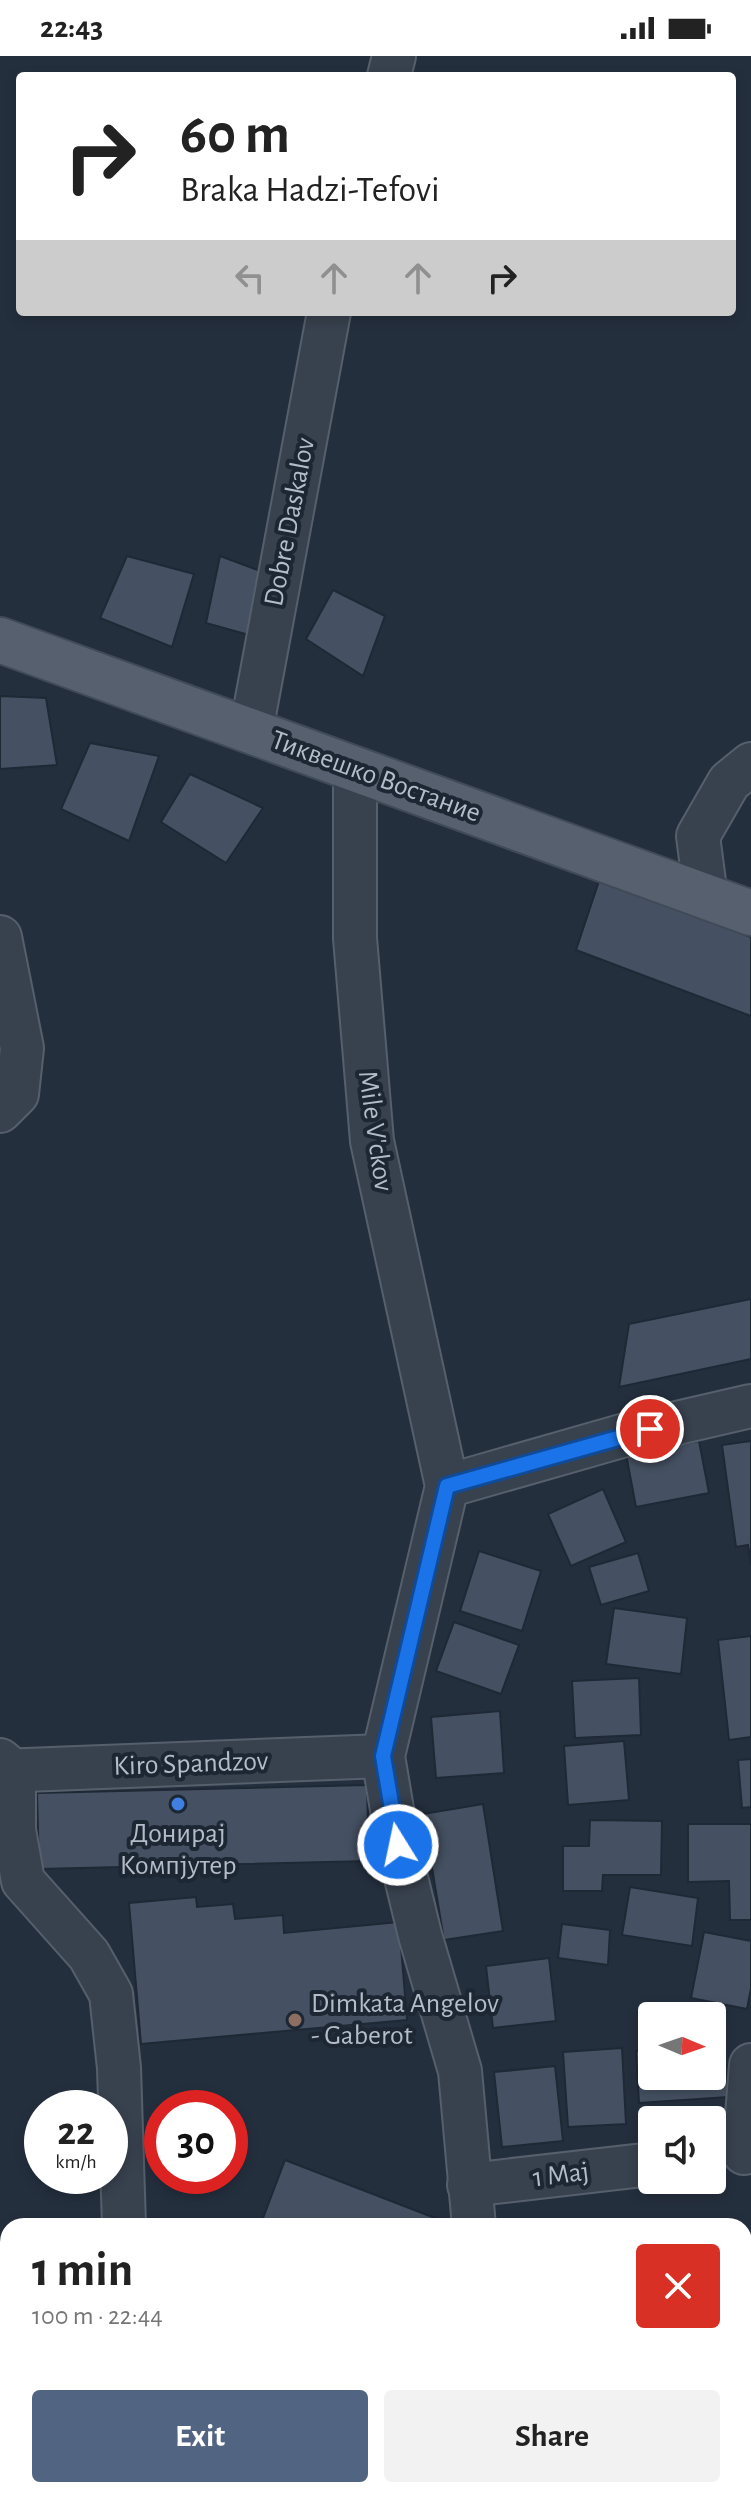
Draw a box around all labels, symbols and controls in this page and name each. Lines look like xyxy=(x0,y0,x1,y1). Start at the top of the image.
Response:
text: 22:43 xyxy=(40,13,103,43)
icon: right xyxy=(48,104,152,208)
text: 60 m xyxy=(180,107,290,163)
text: Braka Hadzi-Tefovi xyxy=(180,172,440,208)
icon: left xyxy=(228,256,272,300)
icon: ahead xyxy=(312,256,356,300)
icon: ahead xyxy=(396,256,440,300)
icon: right xyxy=(480,256,524,300)
street label: Dobre Daskalov xyxy=(260,435,320,609)
street label: Тиквешко Востание xyxy=(268,726,484,828)
street label: Mile V'ckov xyxy=(353,1069,397,1193)
pin xyxy=(616,1395,684,1463)
icon: arrive xyxy=(628,1407,672,1451)
street label: Kiro Spandzov xyxy=(113,1747,269,1781)
marker: Донирај Компјутер xyxy=(169,1795,187,1813)
position arrow xyxy=(356,1803,440,1887)
place label: Донирај Компјутер xyxy=(119,1820,237,1880)
place label: Dimkata Angelov - Gaberot xyxy=(311,1990,499,2050)
north arrow xyxy=(638,2002,726,2090)
map controls xyxy=(638,2002,726,2194)
marker: Dimkata Angelov - Gaberot xyxy=(286,2011,304,2029)
speed limit sign: 30 xyxy=(144,2090,248,2194)
button: sound xyxy=(638,2106,726,2194)
text: 22 xyxy=(57,2112,95,2152)
text: km/h xyxy=(55,2152,97,2172)
street label: 1 Maj xyxy=(531,2158,591,2192)
button: close xyxy=(636,2244,720,2328)
text: 1 min xyxy=(32,2247,133,2295)
text: 100 m · 22:44 xyxy=(32,2303,163,2329)
button: Exit xyxy=(32,2390,368,2482)
button: Share xyxy=(384,2390,720,2482)

